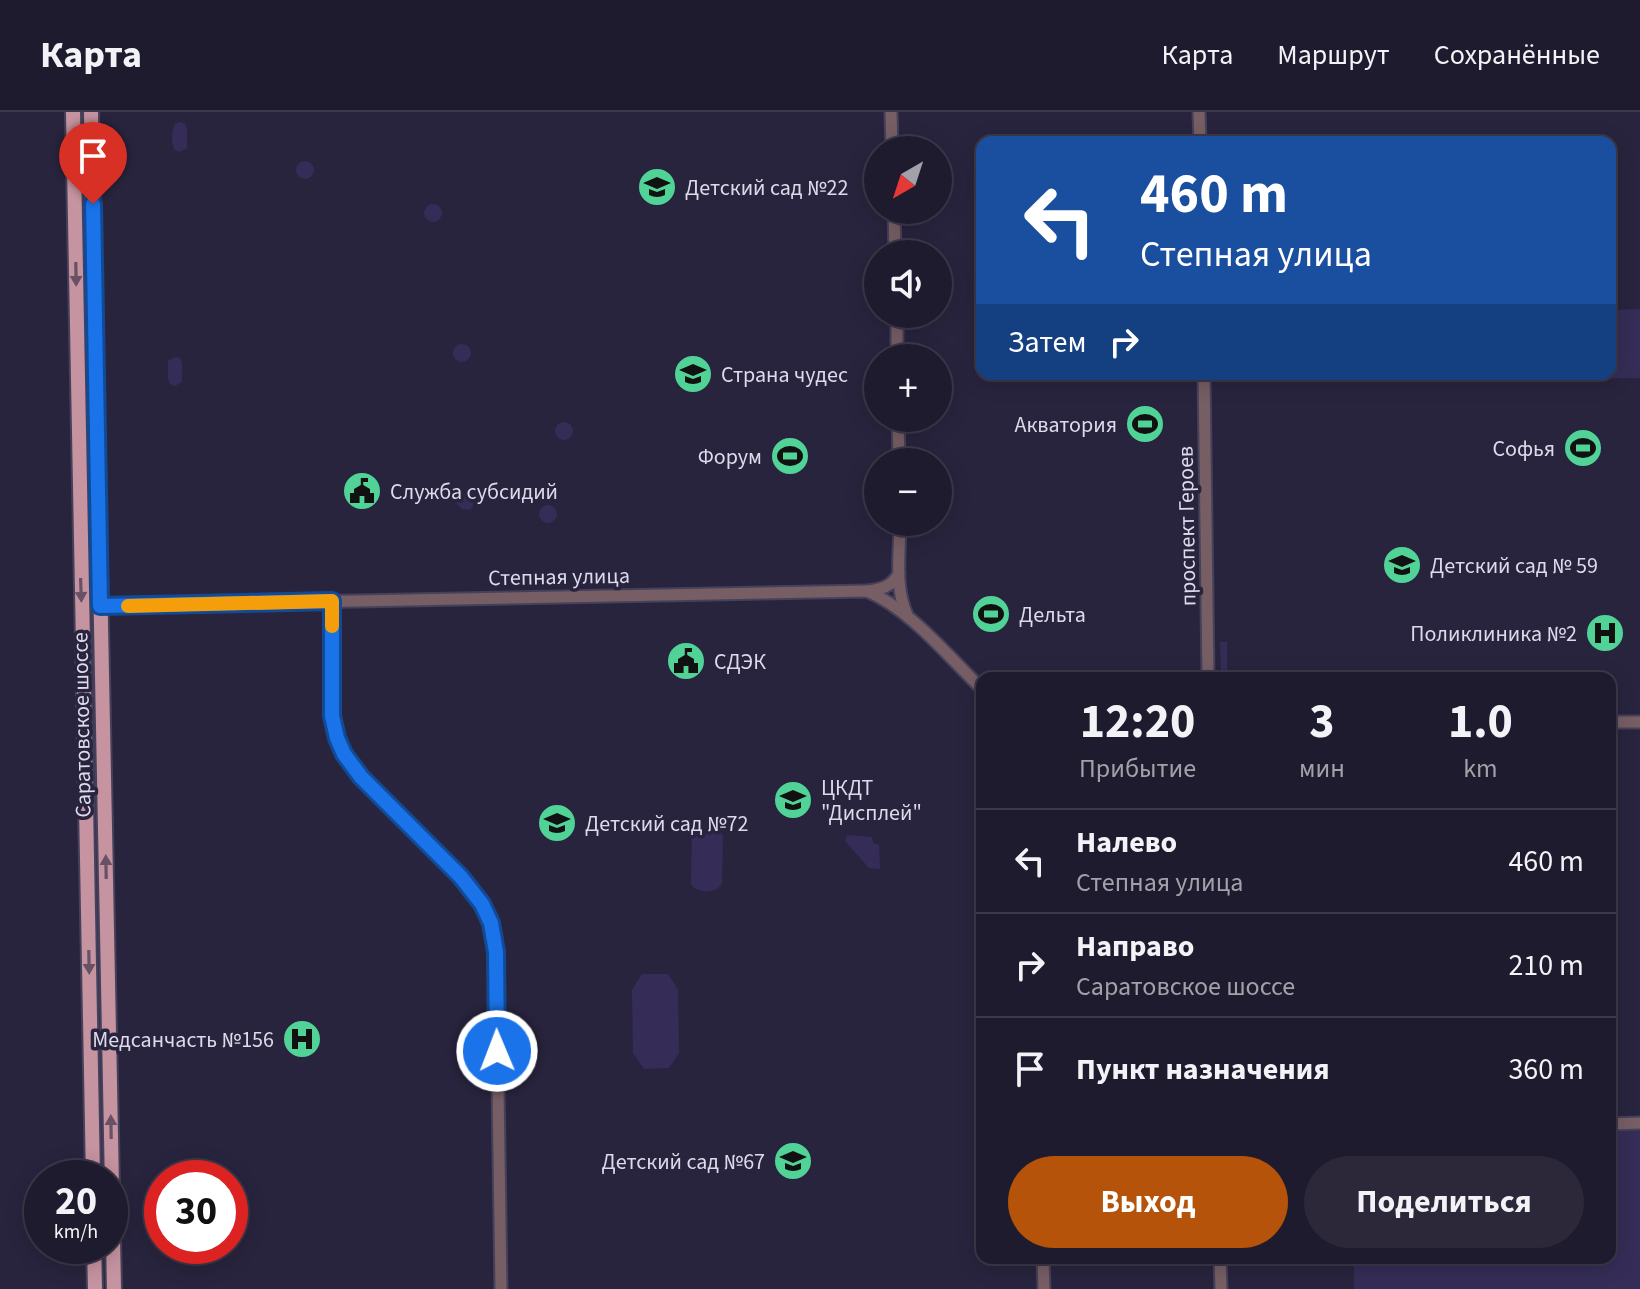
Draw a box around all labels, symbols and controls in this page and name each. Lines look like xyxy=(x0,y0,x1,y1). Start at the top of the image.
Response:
text: Карта xyxy=(40,28,142,82)
text: Карта xyxy=(1162,35,1233,75)
text: Маршрут xyxy=(1277,35,1390,75)
text: Сохранённые xyxy=(1434,35,1600,75)
pin xyxy=(59,122,127,204)
icon: arrive xyxy=(71,134,115,178)
north arrow xyxy=(864,136,952,224)
map controls xyxy=(864,136,952,536)
text: 460 m xyxy=(1140,155,1288,234)
school or university icon: Детский сад №22 xyxy=(636,166,678,208)
icon: left xyxy=(1008,168,1112,272)
place label: Детский сад №22 xyxy=(685,172,848,204)
text: Степная улица xyxy=(1140,229,1372,280)
button: sound xyxy=(864,240,952,328)
one-way arrow xyxy=(70,262,82,287)
icon: right xyxy=(1102,320,1146,364)
text: Затем xyxy=(1008,321,1086,364)
button: + xyxy=(864,344,952,432)
school or university icon: Страна чудес xyxy=(672,353,714,395)
place label: Страна чудес xyxy=(721,359,848,391)
sports icon: Акватория xyxy=(1124,403,1166,445)
place label: Акватория xyxy=(1014,409,1117,441)
sports icon: Софья xyxy=(1562,427,1604,469)
place label: Софья xyxy=(1492,433,1555,465)
sports icon: Форум xyxy=(769,435,811,477)
place label: Форум xyxy=(698,441,762,473)
street label: проспект Героев xyxy=(1170,446,1204,606)
button: − xyxy=(864,448,952,536)
public building icon: Служба субсидий xyxy=(341,470,383,512)
place label: Служба субсидий xyxy=(390,476,558,508)
school or university icon: Детский сад № 59 xyxy=(1381,544,1423,586)
place label: Детский сад № 59 xyxy=(1430,550,1598,582)
street label: Степная улица xyxy=(488,560,630,594)
one-way arrow xyxy=(75,578,87,603)
sports icon: Дельта xyxy=(970,593,1012,635)
place label: Дельта xyxy=(1019,599,1086,631)
hospital icon: Поликлиника №2 xyxy=(1584,612,1626,654)
place label: Поликлиника №2 xyxy=(1410,618,1577,650)
street label: Саратовское шоссе xyxy=(64,632,100,818)
public building icon: СДЭК xyxy=(665,640,707,682)
place label: СДЭК xyxy=(714,646,766,678)
text: 12:20 xyxy=(1080,688,1195,756)
text: 3 xyxy=(1309,688,1335,756)
text: 1.0 xyxy=(1448,688,1513,756)
text: Прибытие xyxy=(1079,750,1196,787)
text: мин xyxy=(1299,750,1345,787)
text: km xyxy=(1463,750,1498,787)
place label: ЦКДТ "Дисплей" xyxy=(821,772,922,829)
school or university icon: ЦКДТ "Дисплей" xyxy=(772,779,814,821)
school or university icon: Детский сад №72 xyxy=(536,802,578,844)
place label: Детский сад №72 xyxy=(585,808,748,840)
text: Налево xyxy=(1076,821,1177,864)
icon: left xyxy=(1008,839,1052,883)
text: 460 m xyxy=(1508,840,1584,883)
one-way arrow xyxy=(100,854,112,879)
text: Степная улица xyxy=(1076,864,1243,901)
text: Направо xyxy=(1076,925,1194,968)
icon: right xyxy=(1008,943,1052,987)
text: 210 m xyxy=(1508,944,1584,987)
one-way arrow xyxy=(83,950,95,975)
text: Саратовское шоссе xyxy=(1076,968,1295,1005)
position arrow xyxy=(455,1009,539,1093)
hospital icon: Медсанчасть №156 xyxy=(281,1018,323,1060)
place label: Медсанчасть №156 xyxy=(92,1024,274,1056)
icon: arrive xyxy=(1008,1047,1052,1091)
text: Пункт назначения xyxy=(1076,1048,1330,1091)
text: 360 m xyxy=(1508,1048,1584,1091)
one-way arrow xyxy=(105,1114,117,1139)
school or university icon: Детский сад №67 xyxy=(772,1140,814,1182)
place label: Детский сад №67 xyxy=(602,1146,765,1178)
button: Выход xyxy=(1008,1156,1288,1248)
button: Поделиться xyxy=(1304,1156,1584,1248)
speed limit sign: 30 xyxy=(144,1160,248,1264)
text: 20 xyxy=(55,1173,97,1230)
text: km/h xyxy=(54,1218,98,1246)

